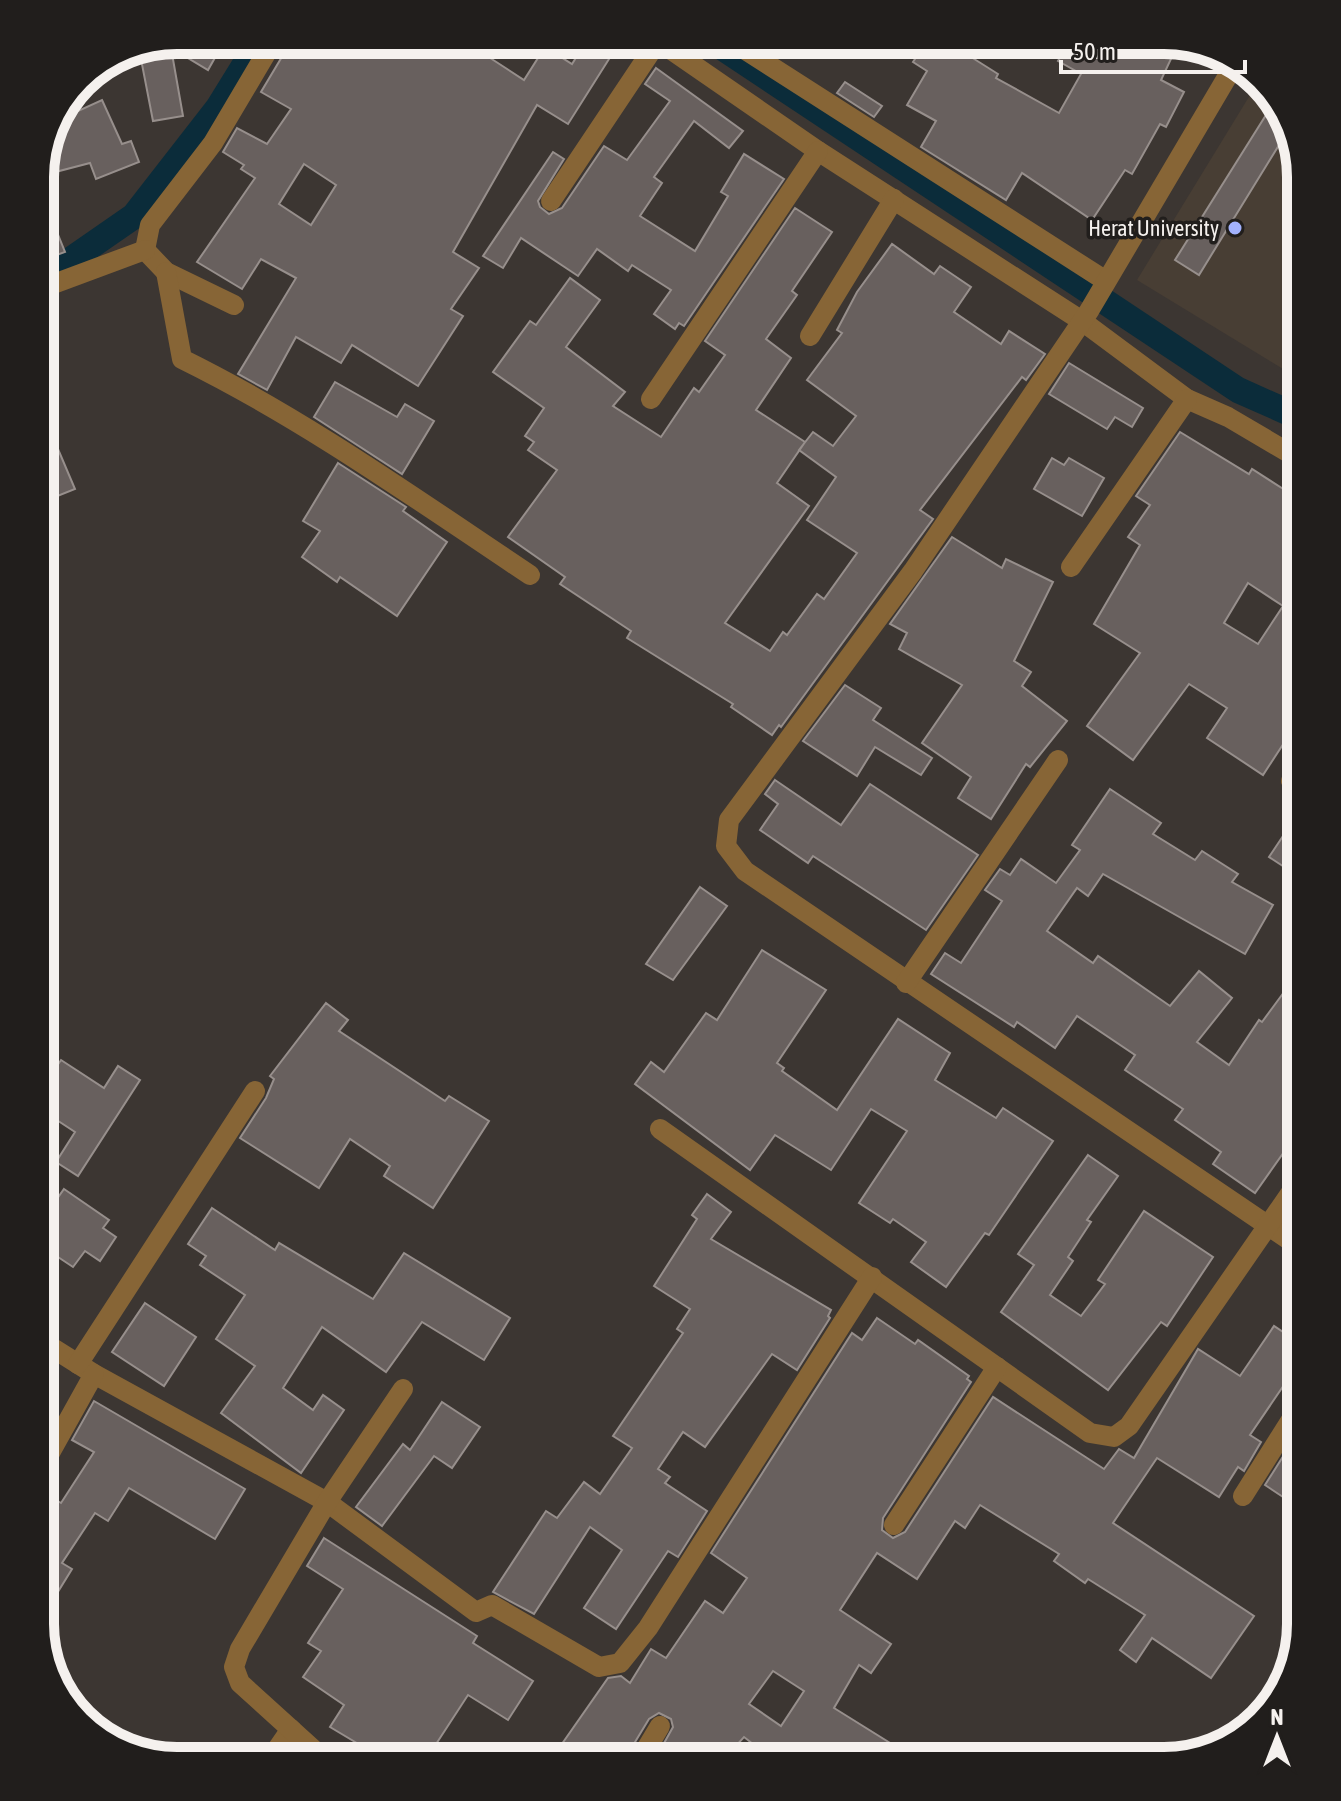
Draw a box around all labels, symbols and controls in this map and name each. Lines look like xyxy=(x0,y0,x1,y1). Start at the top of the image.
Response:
scale bar xyxy=(1061,24,1245,74)
text: 50 m xyxy=(1073,38,1116,65)
place label: Herat University xyxy=(1088,215,1219,241)
marker: Herat University xyxy=(1226,219,1244,237)
north arrow xyxy=(1237,1697,1317,1777)
text: N xyxy=(1271,1704,1283,1730)

